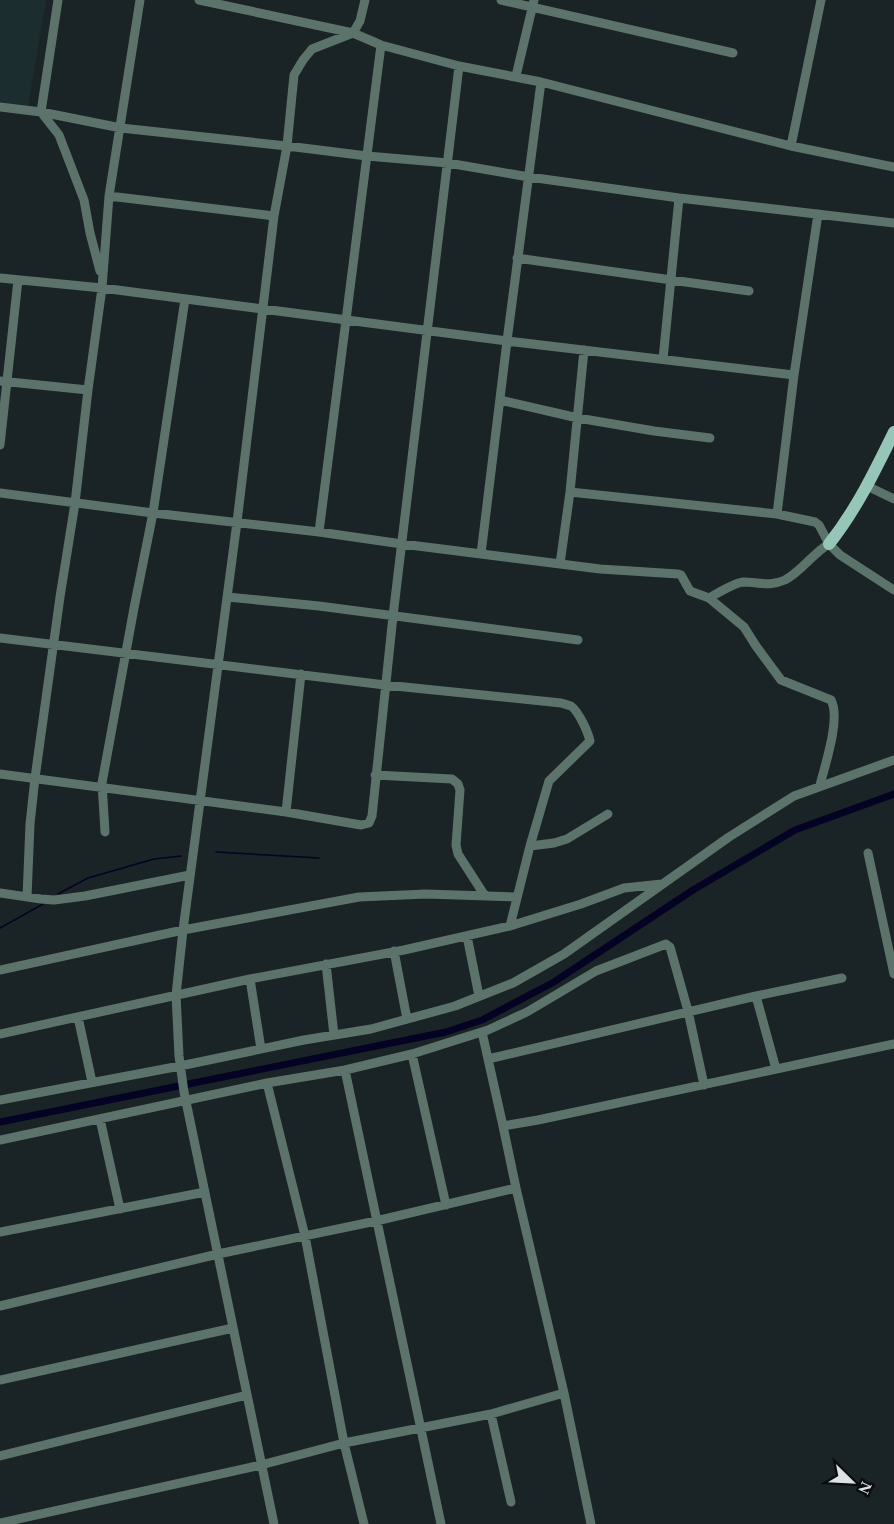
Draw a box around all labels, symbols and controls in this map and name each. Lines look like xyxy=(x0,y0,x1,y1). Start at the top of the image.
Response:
north arrow xyxy=(822,1452,882,1512)
text: N xyxy=(855,1479,875,1497)

